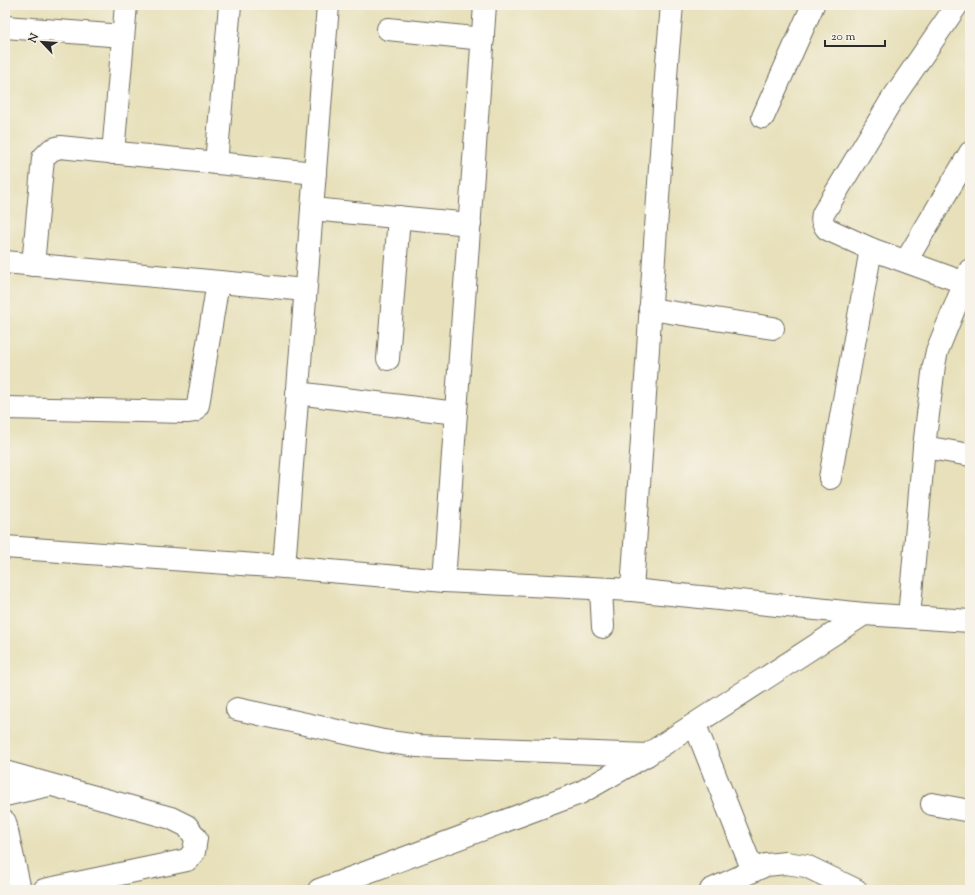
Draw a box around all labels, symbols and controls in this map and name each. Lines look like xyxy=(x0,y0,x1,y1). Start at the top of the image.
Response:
north arrow xyxy=(22,22,62,62)
scale bar xyxy=(825,22,885,48)
text: 20 m xyxy=(831,28,856,46)
text: N xyxy=(24,31,43,46)

